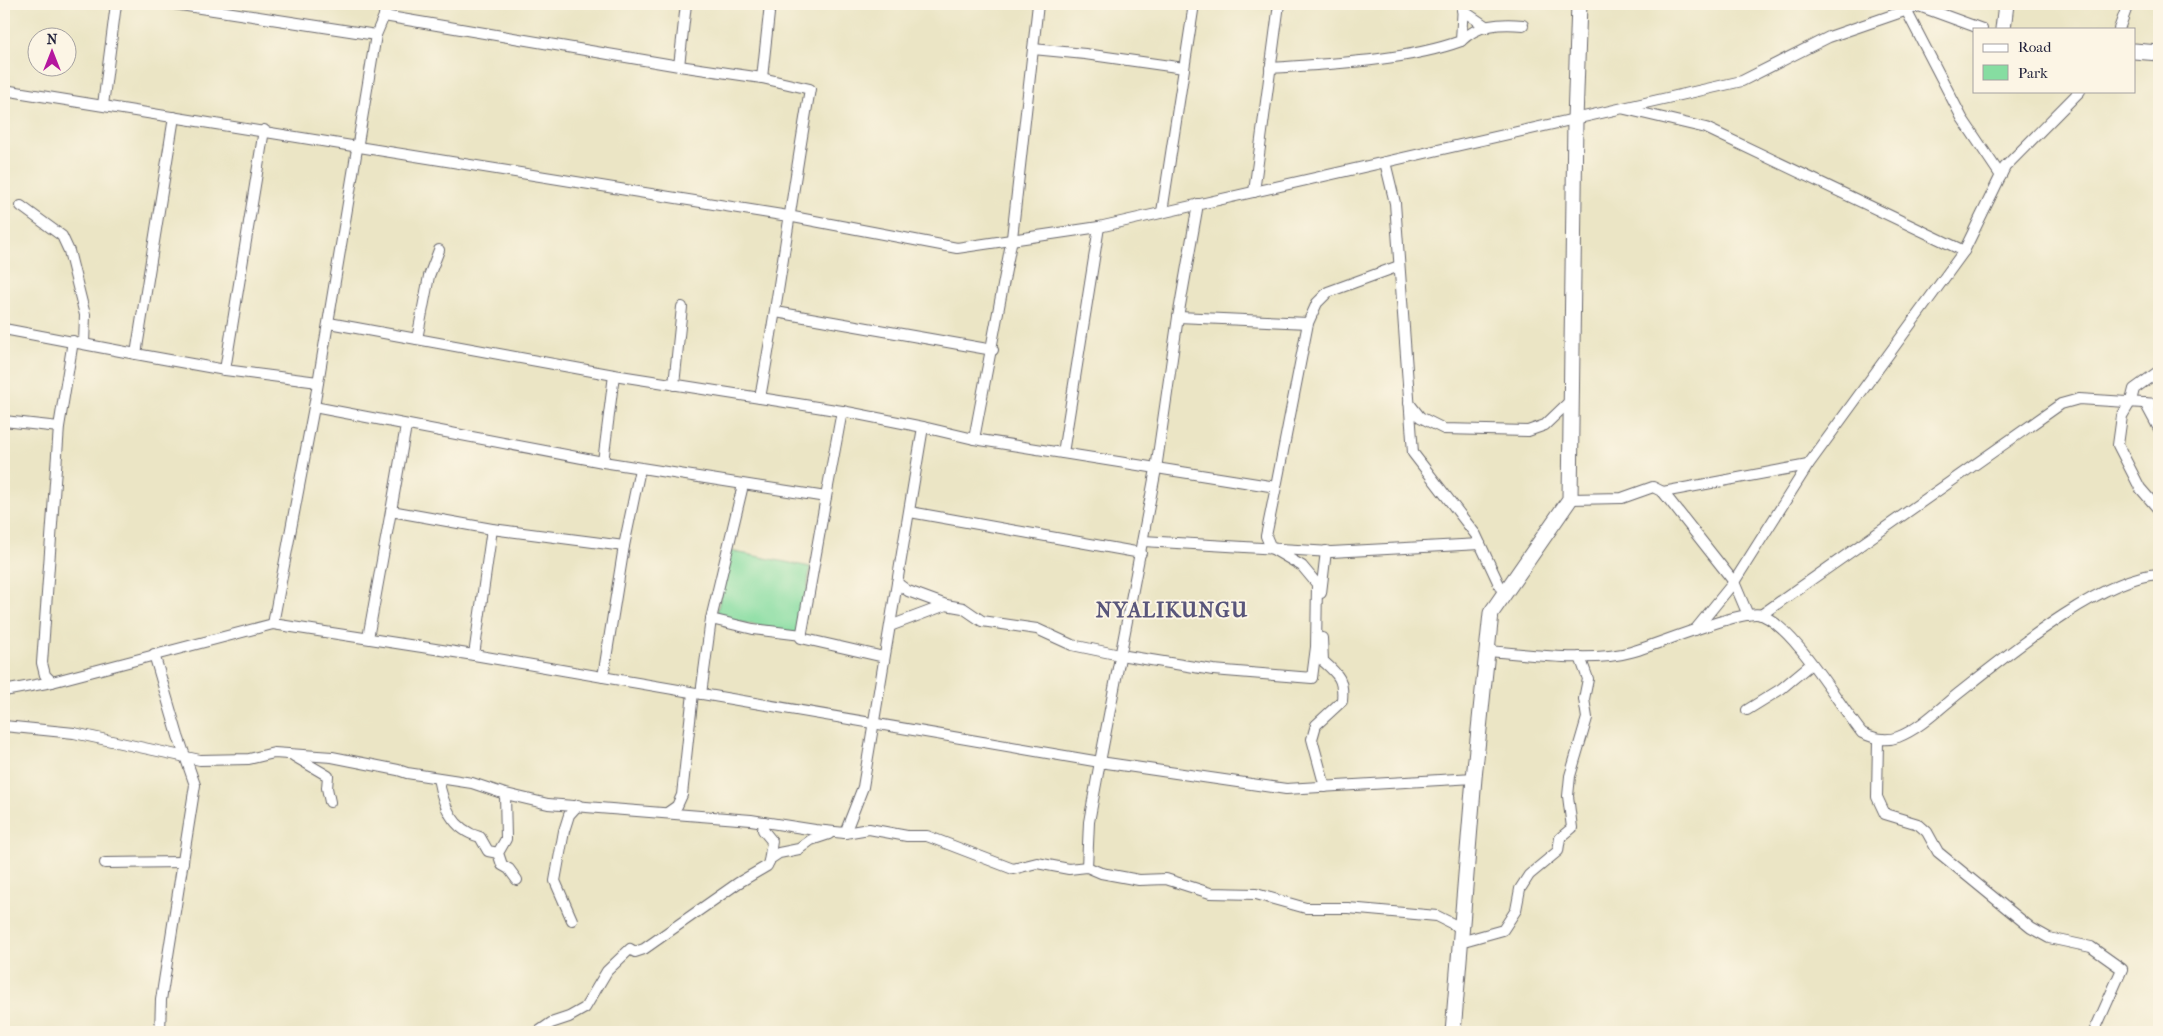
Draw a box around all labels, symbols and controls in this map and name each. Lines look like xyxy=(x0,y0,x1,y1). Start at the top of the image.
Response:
north arrow xyxy=(28,28,78,78)
legend xyxy=(1973,28,2136,92)
text: N xyxy=(47,31,58,48)
text: Road xyxy=(2018,38,2052,56)
text: Park xyxy=(2018,64,2048,82)
district label: NYALIKUNGU xyxy=(1096,598,1248,622)

